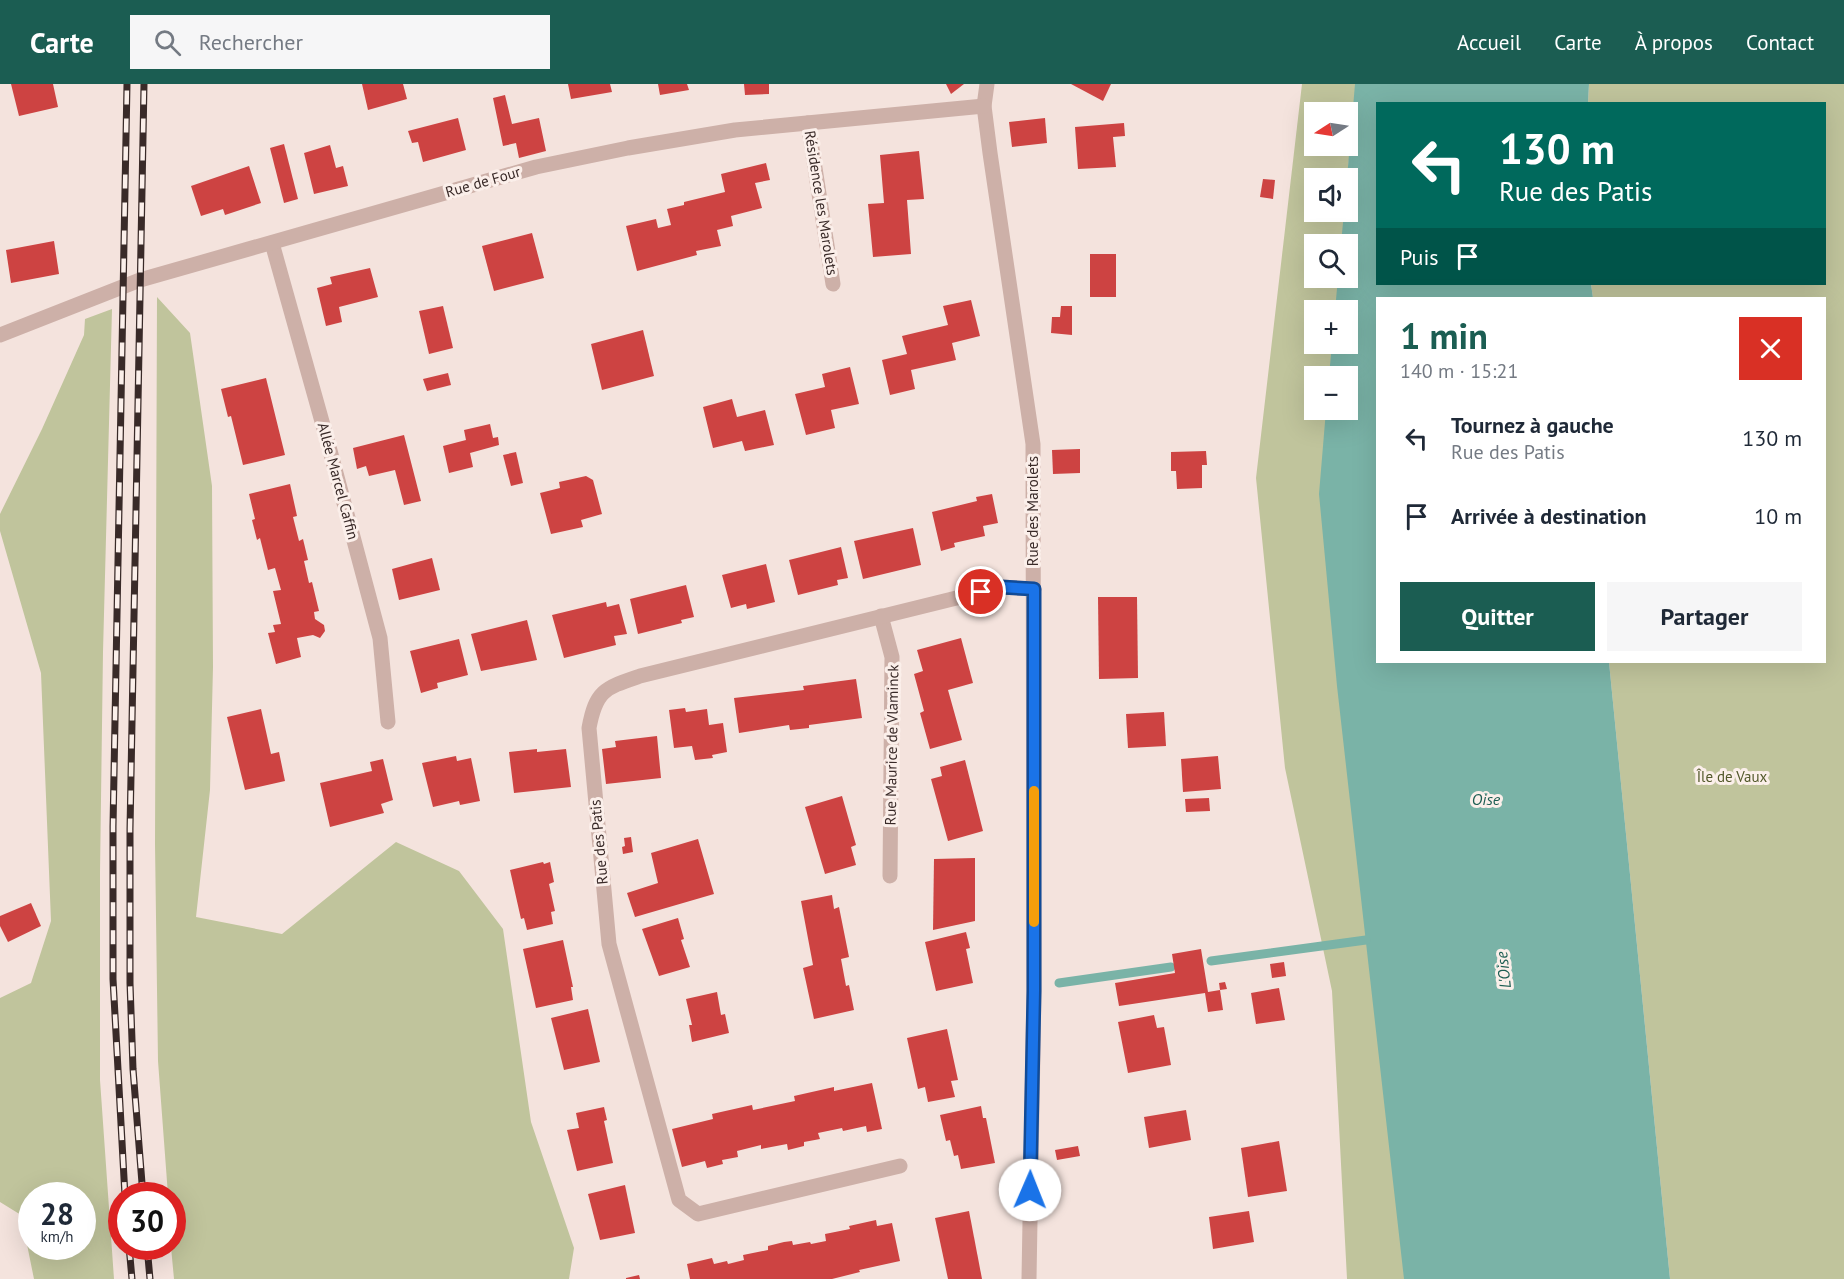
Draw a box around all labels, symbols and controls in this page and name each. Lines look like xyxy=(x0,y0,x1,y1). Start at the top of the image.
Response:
search box xyxy=(130,15,550,69)
text: Carte xyxy=(30,24,94,61)
icon: search xyxy=(151,26,184,59)
text: Rechercher xyxy=(199,28,303,56)
text: Accueil xyxy=(1457,29,1521,56)
text: Carte xyxy=(1554,29,1602,56)
text: À propos xyxy=(1635,29,1713,56)
text: Contact xyxy=(1746,29,1814,56)
north arrow xyxy=(1304,102,1358,156)
map controls xyxy=(1304,102,1358,420)
text: 130 m xyxy=(1499,121,1615,176)
icon: left xyxy=(1400,126,1478,204)
street label: Résidence les Marolets xyxy=(801,129,842,277)
street label: Rue de Four xyxy=(443,162,523,201)
button: sound xyxy=(1304,168,1358,222)
text: Rue des Patis xyxy=(1499,174,1652,208)
button: search xyxy=(1304,234,1358,288)
icon: arrive xyxy=(1451,240,1484,273)
text: Puis xyxy=(1400,243,1439,271)
button: + xyxy=(1304,300,1358,354)
text: 1 min xyxy=(1400,312,1488,359)
button: close xyxy=(1739,317,1802,380)
text: 140 m · 15:21 xyxy=(1400,358,1518,384)
button: − xyxy=(1304,366,1358,420)
text: Tournez à gauche xyxy=(1451,411,1614,439)
street label: Allée Marcel Caffin xyxy=(314,420,363,541)
icon: left xyxy=(1400,422,1433,455)
text: 130 m xyxy=(1742,424,1802,452)
text: Rue des Patis xyxy=(1451,439,1565,465)
street label: Rue des Marolets xyxy=(1023,456,1042,566)
icon: arrive xyxy=(1400,500,1433,533)
text: Arrivée à destination xyxy=(1451,502,1647,530)
text: 10 m xyxy=(1754,502,1802,530)
pin xyxy=(955,566,1006,617)
icon: arrive xyxy=(964,575,997,608)
button: Quitter xyxy=(1400,582,1595,651)
button: Partager xyxy=(1607,582,1802,651)
street label: Rue Maurice de Vlaminck xyxy=(881,664,902,826)
park label: Île de Vaux xyxy=(1696,767,1768,786)
water label: Oise xyxy=(1472,789,1501,809)
street label: Rue des Patis xyxy=(585,799,612,885)
water label: L'Oise xyxy=(1491,950,1515,989)
position arrow xyxy=(998,1158,1062,1222)
speed limit sign: 30 xyxy=(108,1182,186,1260)
text: 28 xyxy=(40,1194,74,1233)
text: km/h xyxy=(41,1227,73,1246)

